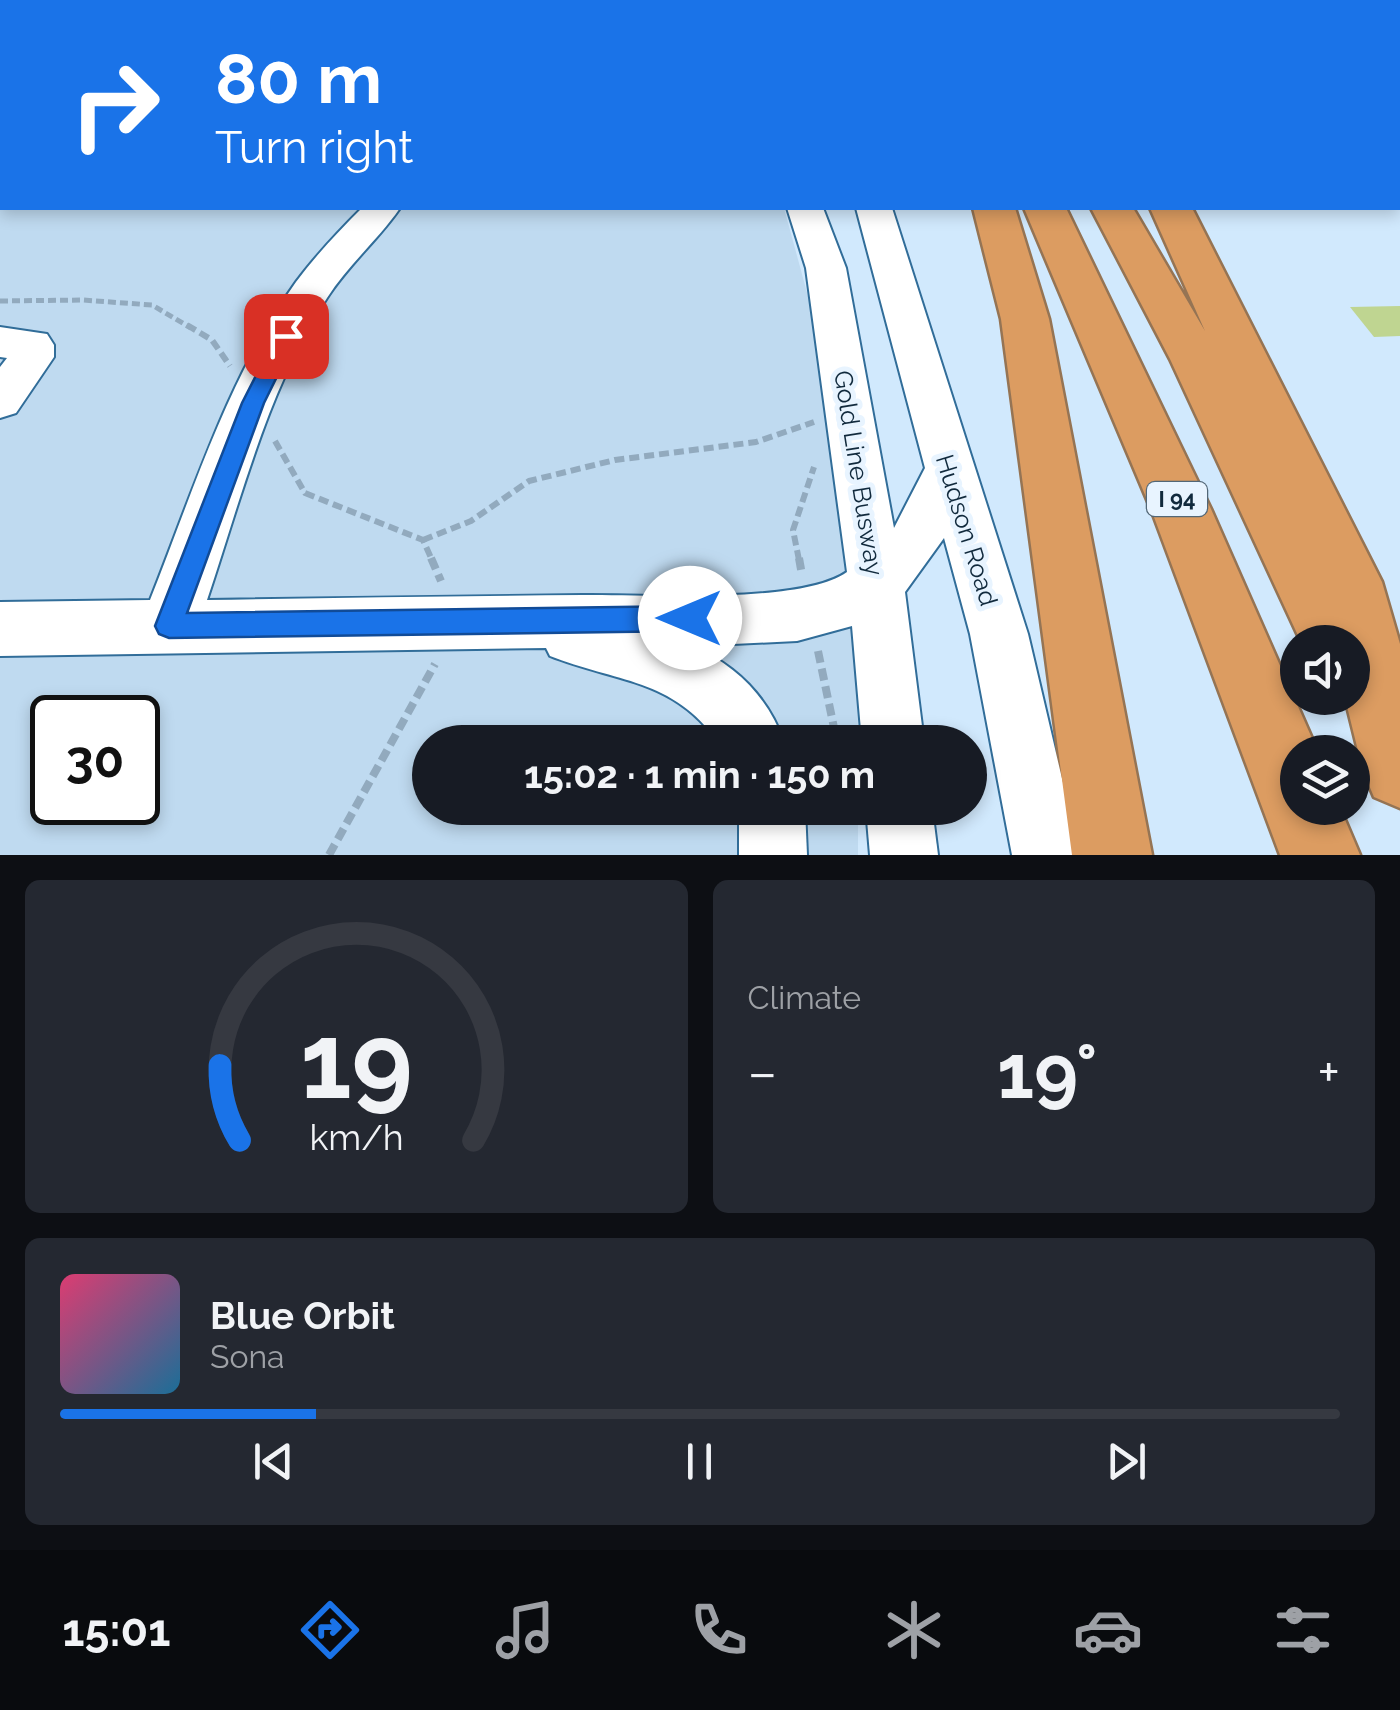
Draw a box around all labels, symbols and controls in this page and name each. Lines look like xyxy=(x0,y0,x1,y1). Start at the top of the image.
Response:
text: 80 m xyxy=(215,37,382,119)
icon: right xyxy=(50,40,180,170)
text: Turn right xyxy=(215,121,413,174)
pin xyxy=(244,294,329,379)
icon: arrive xyxy=(259,309,314,364)
street label: Gold Line Busway xyxy=(828,368,890,578)
street label: Hudson Road xyxy=(930,451,1004,609)
road number: I 94 xyxy=(1147,482,1207,516)
position arrow xyxy=(638,566,742,670)
map controls xyxy=(1280,625,1370,825)
button: sound xyxy=(1280,625,1370,715)
speed limit sign: 30 xyxy=(30,695,160,825)
button: layers xyxy=(1280,735,1370,825)
text: 15:02 · 1 min · 150 m xyxy=(524,752,875,797)
text: Climate xyxy=(748,979,861,1016)
text: 19 xyxy=(300,1000,413,1122)
text: 19° xyxy=(997,1027,1097,1116)
text: − xyxy=(748,1040,777,1105)
text: + xyxy=(1317,1040,1340,1105)
text: km/h xyxy=(309,1116,403,1158)
text: Blue Orbit xyxy=(210,1293,395,1338)
text: Sona xyxy=(210,1338,285,1375)
icon: previous xyxy=(246,1434,301,1489)
icon: pause xyxy=(672,1434,727,1489)
icon: next xyxy=(1099,1434,1154,1489)
icon: directions xyxy=(295,1595,365,1665)
icon: music xyxy=(490,1595,560,1665)
icon: phone xyxy=(684,1595,754,1665)
icon: climate xyxy=(879,1595,949,1665)
icon: car xyxy=(1073,1595,1143,1665)
icon: filters xyxy=(1268,1595,1338,1665)
text: 15:01 xyxy=(62,1604,170,1657)

